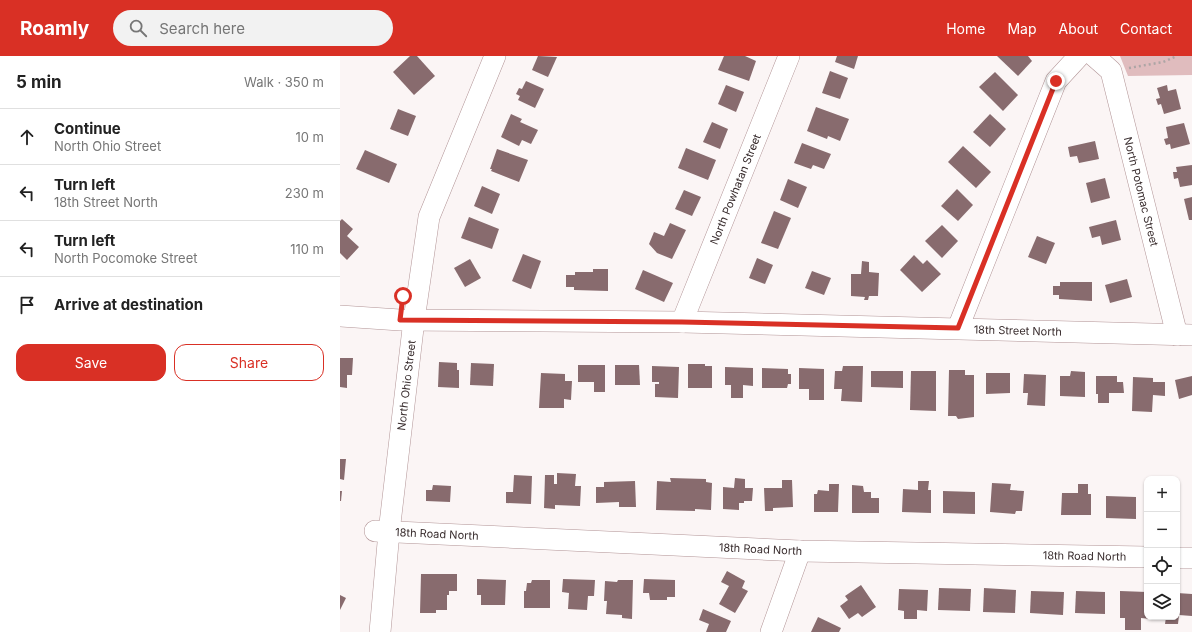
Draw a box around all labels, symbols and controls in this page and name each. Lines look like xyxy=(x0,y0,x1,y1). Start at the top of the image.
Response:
search box xyxy=(113,10,393,46)
text: Roamly xyxy=(20,17,89,40)
icon: search xyxy=(127,17,149,39)
text: Search here xyxy=(159,19,245,38)
text: Home xyxy=(946,20,985,37)
text: Map xyxy=(1007,20,1037,37)
text: About xyxy=(1059,20,1098,37)
text: Contact xyxy=(1120,20,1172,37)
text: 5 min xyxy=(16,72,62,92)
route end xyxy=(1047,72,1065,90)
text: Walk · 350 m xyxy=(244,74,324,90)
text: Continue xyxy=(54,119,121,138)
icon: ahead xyxy=(16,126,38,148)
text: 10 m xyxy=(295,129,324,145)
street label: North Powhatan Street xyxy=(707,132,764,247)
street label: North Potomac Street xyxy=(1121,135,1162,248)
text: North Ohio Street xyxy=(54,138,161,154)
text: Turn left xyxy=(54,175,115,194)
icon: left xyxy=(16,182,38,204)
text: 230 m xyxy=(285,185,324,201)
text: 18th Street North xyxy=(54,194,158,210)
text: Turn left xyxy=(54,231,115,250)
icon: left xyxy=(16,238,38,260)
text: 110 m xyxy=(290,241,324,257)
text: North Pocomoke Street xyxy=(54,250,197,266)
route start xyxy=(394,287,412,305)
icon: arrive xyxy=(16,294,38,316)
text: Arrive at destination xyxy=(54,295,203,314)
street label: 18th Street North xyxy=(974,322,1062,339)
street label: North Ohio Street xyxy=(394,339,419,431)
button: Save xyxy=(16,344,166,381)
button: Share xyxy=(174,344,324,381)
map controls xyxy=(1144,476,1180,620)
button: + xyxy=(1144,476,1180,512)
button: − xyxy=(1144,512,1180,548)
street label: 18th Road North xyxy=(395,525,479,543)
street label: 18th Road North xyxy=(719,540,803,558)
street label: 18th Road North xyxy=(1043,548,1126,564)
button: locate xyxy=(1144,548,1180,584)
button: layers xyxy=(1144,584,1180,620)

